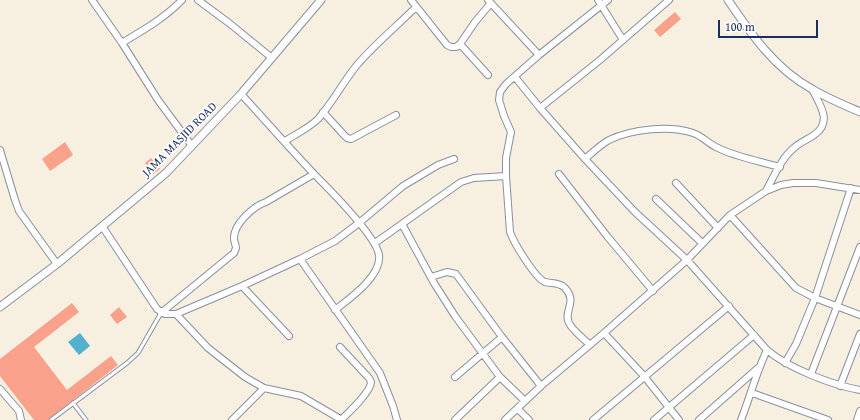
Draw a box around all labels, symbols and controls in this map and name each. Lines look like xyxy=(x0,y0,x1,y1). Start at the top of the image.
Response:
scale bar xyxy=(720,12,820,38)
text: 100 m xyxy=(725,18,755,35)
street label: JAMA MASJID ROAD xyxy=(140,100,220,180)

